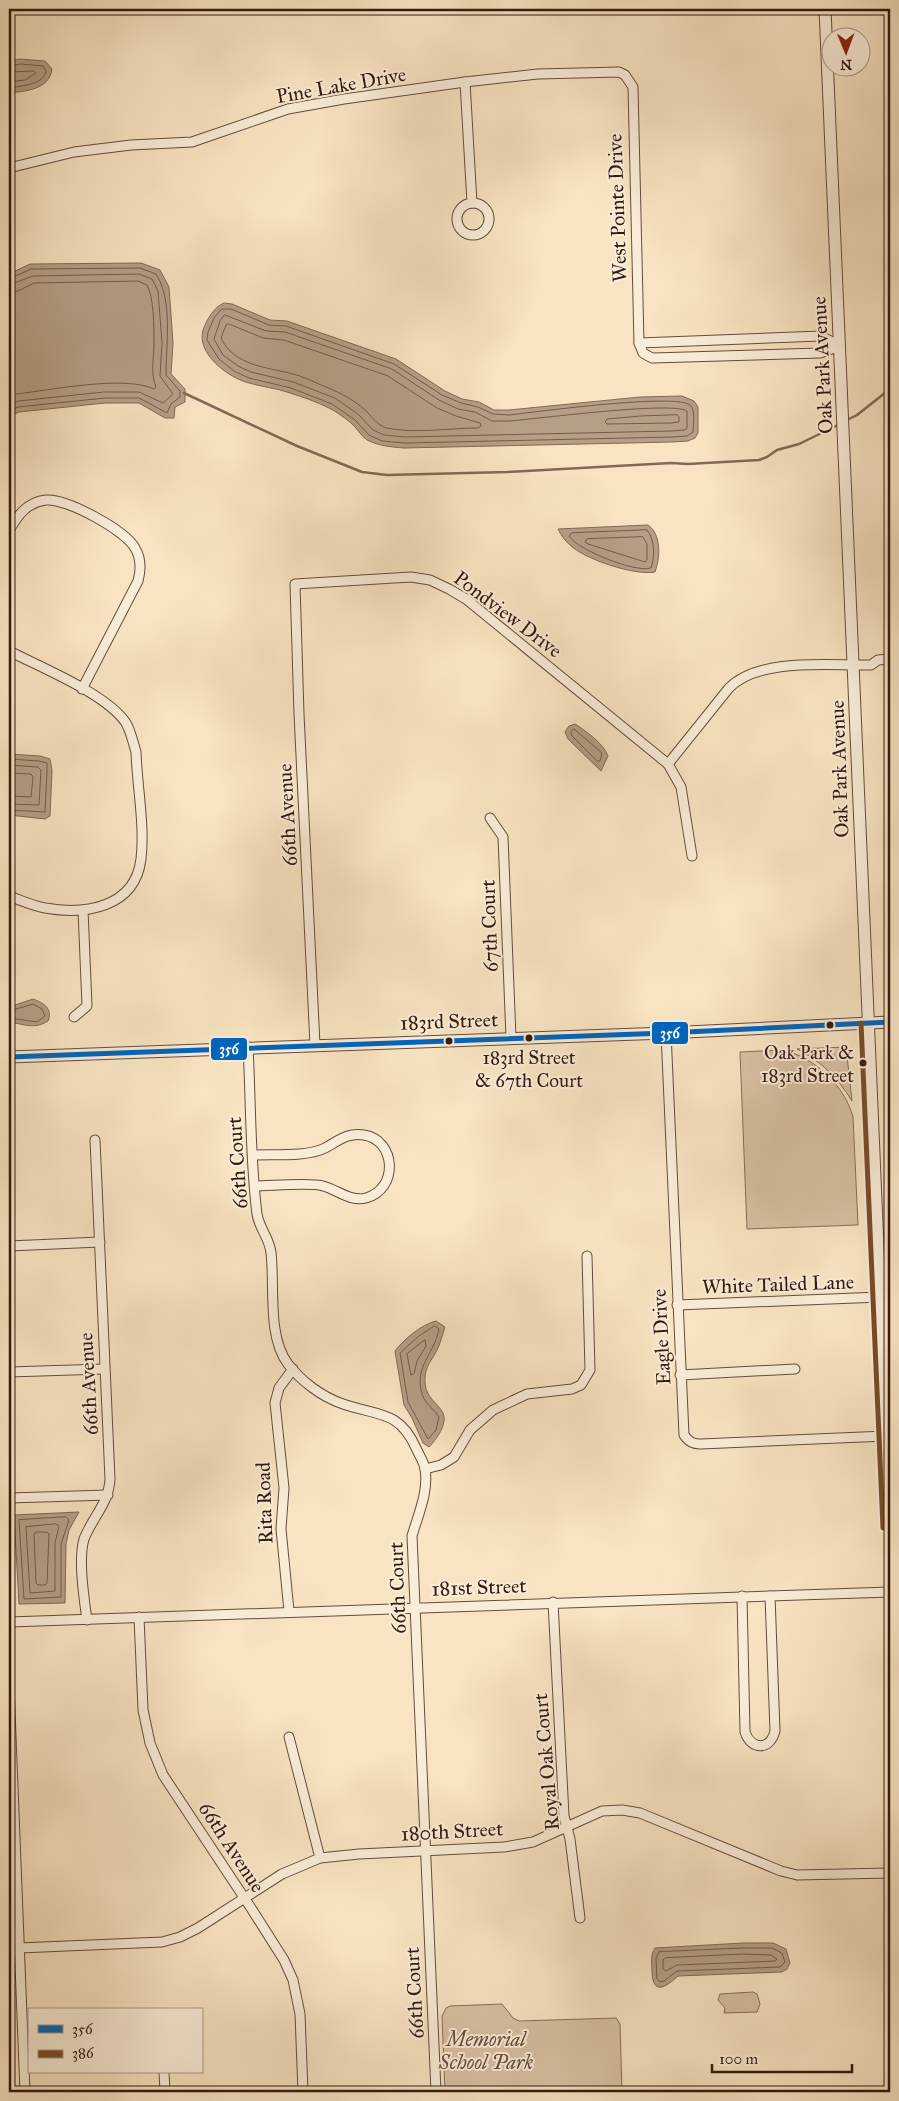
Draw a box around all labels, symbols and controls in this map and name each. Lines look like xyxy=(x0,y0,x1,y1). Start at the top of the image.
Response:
north arrow xyxy=(822,28,872,78)
text: N xyxy=(840,56,852,73)
street label: Pine Lake Drive xyxy=(274,62,408,108)
street label: West Pointe Drive xyxy=(602,133,632,283)
street label: Oak Park Avenue xyxy=(806,296,838,434)
street label: Pondview Drive xyxy=(449,566,567,662)
street label: Oak Park Avenue xyxy=(825,700,853,838)
street label: 66th Avenue xyxy=(272,763,302,867)
street label: 67th Court xyxy=(475,879,503,973)
street label: 183rd Street xyxy=(400,1007,498,1035)
unlabelled marker xyxy=(825,1020,835,1030)
line badge: 356 xyxy=(651,1021,689,1045)
text: 356 xyxy=(660,1025,680,1043)
marker: 183rd Street & 67th Court xyxy=(524,1033,534,1043)
unlabelled marker xyxy=(444,1036,454,1046)
line badge: 356 xyxy=(210,1037,248,1061)
text: 356 xyxy=(219,1041,239,1059)
place label: Oak Park & 183rd Street xyxy=(761,1041,854,1087)
place label: 183rd Street & 67th Court xyxy=(475,1046,583,1092)
marker: Oak Park & 183rd Street xyxy=(858,1058,868,1068)
street label: 66th Court xyxy=(222,1116,252,1210)
street label: White Tailed Lane xyxy=(702,1269,854,1299)
street label: Eagle Drive xyxy=(646,1288,677,1386)
street label: 66th Avenue xyxy=(73,1332,103,1436)
street label: Rita Road xyxy=(251,1462,277,1544)
street label: 66th Court xyxy=(383,1542,411,1634)
street label: 181st Street xyxy=(431,1573,527,1601)
street label: Royal Oak Court xyxy=(528,1692,564,1832)
street label: 66th Avenue xyxy=(194,1797,270,1897)
street label: 180th Street xyxy=(400,1816,504,1846)
street label: 66th Court xyxy=(400,1946,428,2040)
legend xyxy=(28,2008,202,2074)
text: 356 xyxy=(72,2020,94,2038)
park label: Memorial School Park xyxy=(438,2027,533,2074)
scale bar xyxy=(712,2041,852,2073)
text: 386 xyxy=(72,2044,95,2062)
text: 100 m xyxy=(719,2050,759,2068)

